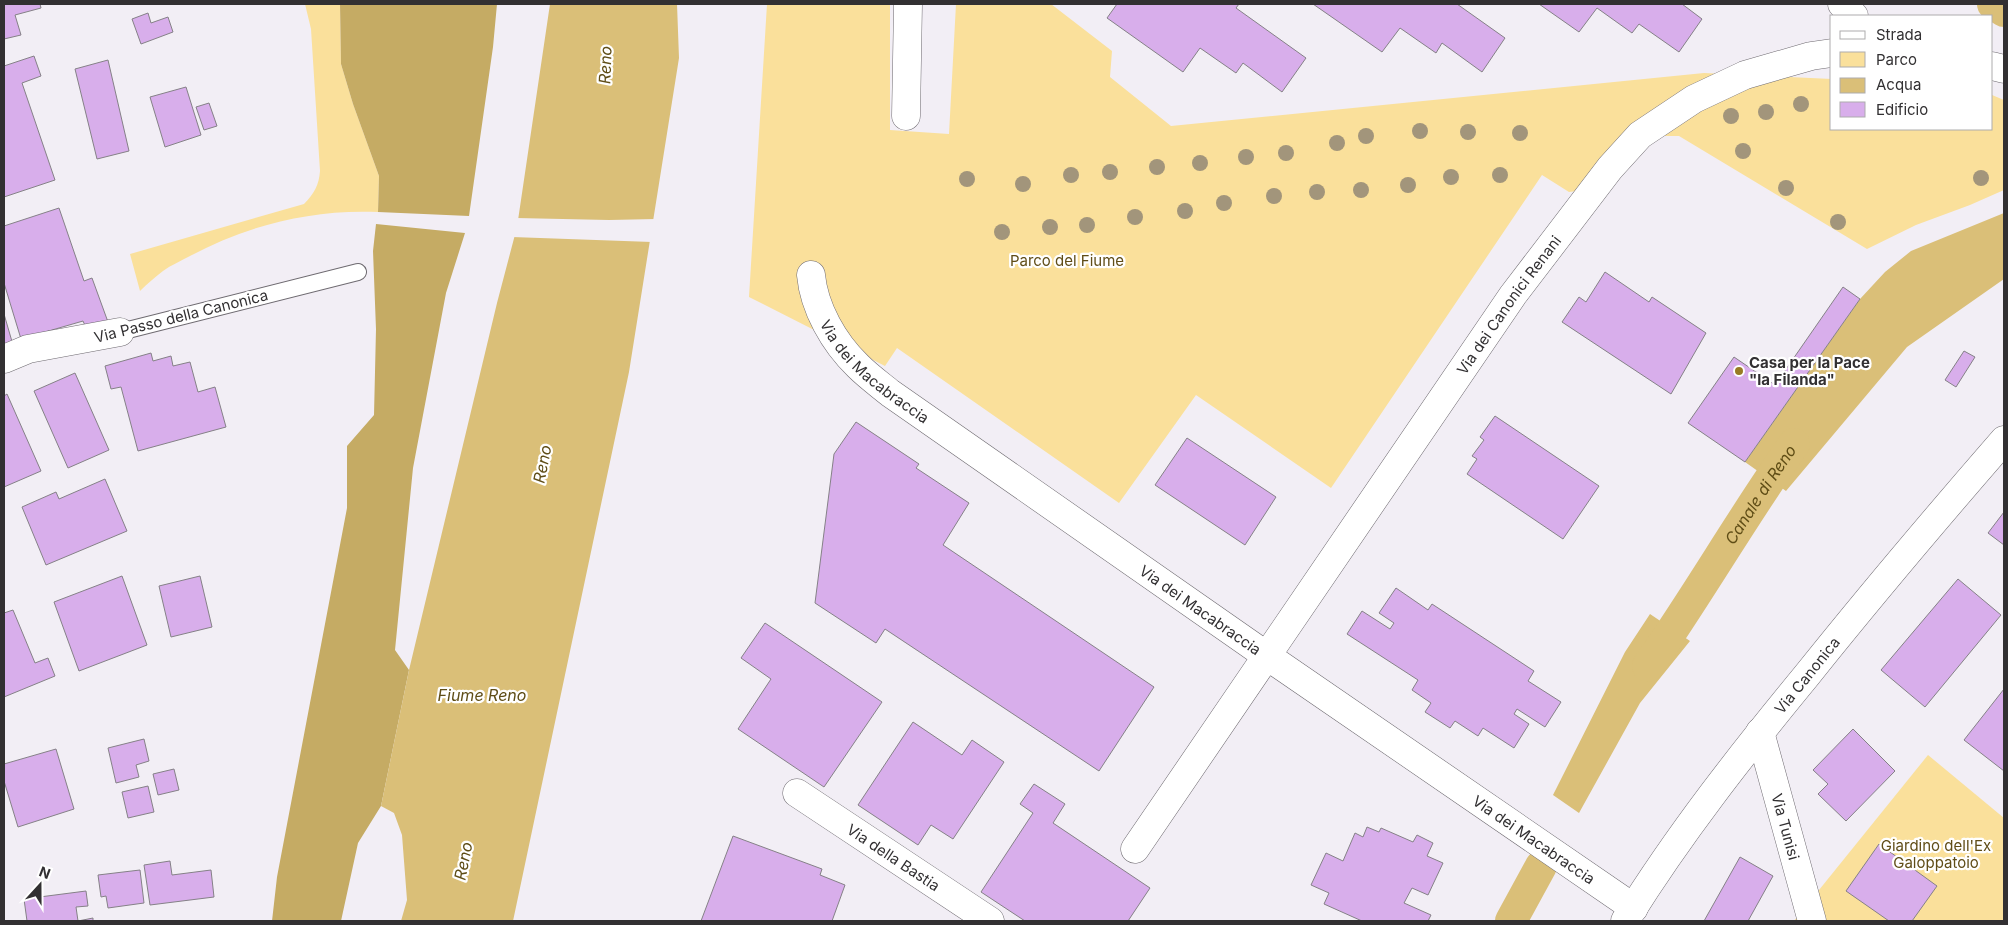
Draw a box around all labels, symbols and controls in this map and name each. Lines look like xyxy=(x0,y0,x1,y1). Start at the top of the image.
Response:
legend xyxy=(1830,15,1993,130)
text: Strada xyxy=(1876,25,1922,44)
water label: Reno xyxy=(594,45,616,85)
text: Parco xyxy=(1876,50,1917,69)
text: Acqua xyxy=(1876,75,1921,94)
text: Edificio xyxy=(1876,100,1928,119)
street label: Via dei Canonici Renani xyxy=(1452,231,1565,378)
park label: Parco del Fiume xyxy=(1010,251,1124,270)
street label: Via Passo della Canonica xyxy=(92,285,270,347)
street label: Via dei Macabraccia xyxy=(816,316,933,427)
place label: Casa per la Pace "la Filanda" xyxy=(1749,353,1870,389)
marker: Casa per la Pace "la Filanda" xyxy=(1733,365,1745,377)
water label: Canale di Reno xyxy=(1720,441,1800,548)
water label: Reno xyxy=(529,443,555,485)
street label: Via dei Macabraccia xyxy=(1136,561,1265,659)
street label: Via Canonica xyxy=(1770,633,1844,717)
water label: Fiume Reno xyxy=(438,685,526,705)
street label: Via dei Macabraccia xyxy=(1469,791,1599,888)
street label: Via Tunisi xyxy=(1768,791,1804,862)
street label: Via della Bastia xyxy=(844,819,944,895)
park label: Giardino dell'Ex Galoppatoio xyxy=(1881,836,1991,872)
water label: Reno xyxy=(450,840,476,882)
north arrow xyxy=(15,860,65,910)
text: N xyxy=(37,863,53,882)

